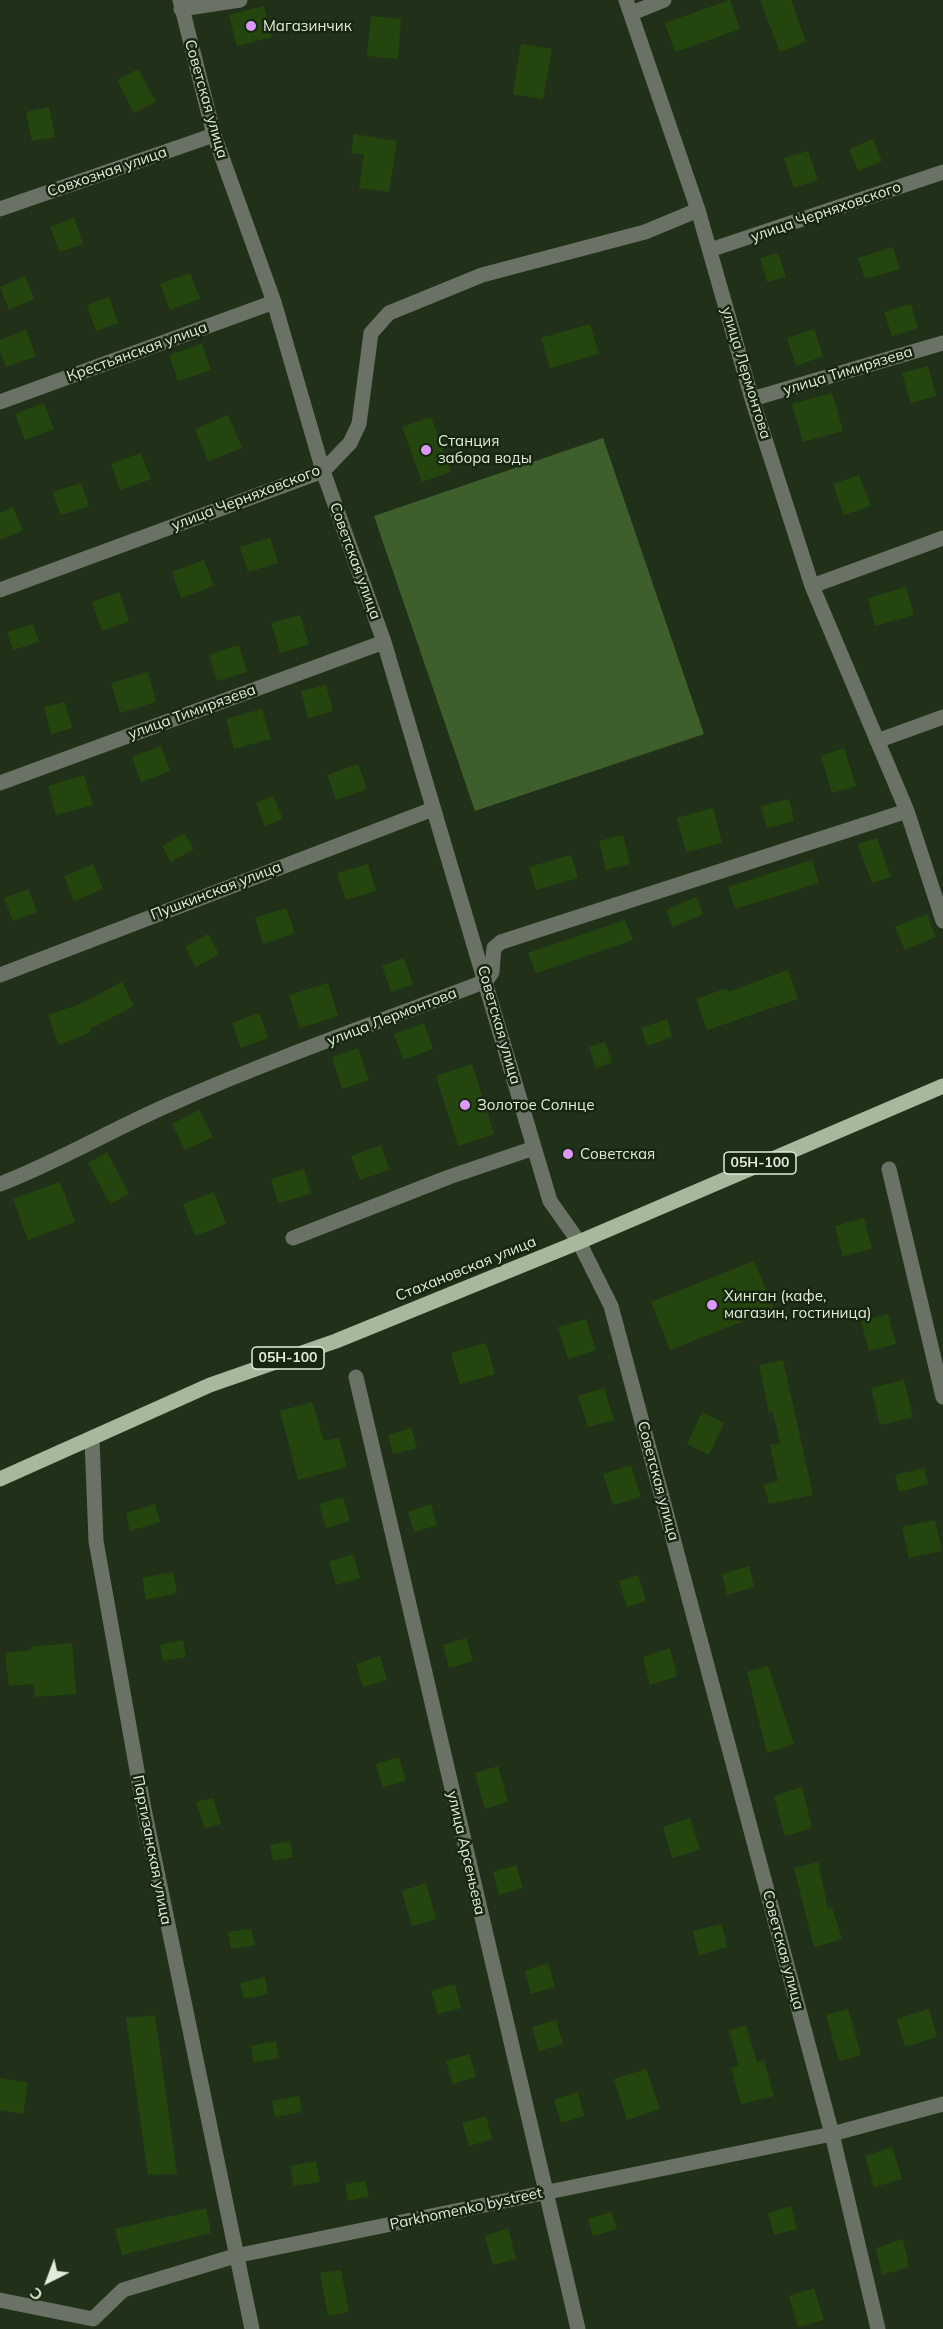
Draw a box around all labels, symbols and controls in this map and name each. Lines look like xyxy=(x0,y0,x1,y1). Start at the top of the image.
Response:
place label: Магазинчик xyxy=(263,17,352,35)
marker: Магазинчик xyxy=(244,19,258,33)
street label: Советская улица xyxy=(180,37,232,161)
street label: Совхозная улица xyxy=(45,143,169,201)
street label: улица Черняховского xyxy=(749,178,903,246)
street label: улица Лермонтова xyxy=(717,305,775,441)
street label: Крестьянская улица xyxy=(64,318,210,386)
street label: улица Тимирязева xyxy=(781,343,915,399)
place label: Станция забора воды xyxy=(438,432,532,467)
marker: Станция забора воды xyxy=(419,443,433,457)
street label: улица Черняховского xyxy=(169,461,323,535)
street label: Советская улица xyxy=(326,500,384,622)
street label: улица Тимирязева xyxy=(126,681,258,743)
street label: Пушкинская улица xyxy=(148,858,284,924)
street label: Советская улица xyxy=(473,963,525,1087)
street label: улица Лермонтова xyxy=(325,984,459,1050)
place label: Золотое Солнце xyxy=(477,1096,595,1114)
marker: Золотое Солнце xyxy=(458,1098,472,1112)
place label: Советская xyxy=(580,1145,655,1163)
marker: Советская xyxy=(561,1147,575,1161)
road number: 05Н-100 xyxy=(724,1152,796,1174)
street label: Стахановская улица xyxy=(393,1233,539,1305)
place label: Хинган (кафе, магазин, гостиница) xyxy=(724,1287,872,1322)
marker: Хинган (кафе, магазин, гостиница) xyxy=(705,1298,719,1312)
road number: 05Н-100 xyxy=(252,1347,324,1369)
street label: Советская улица xyxy=(633,1419,683,1543)
street label: Партизанская улица xyxy=(129,1774,175,1926)
street label: улица Арсеньева xyxy=(443,1789,489,1917)
street label: Советская улица xyxy=(758,1888,808,2012)
street label: Parkhomenko bystreet xyxy=(388,2184,544,2234)
north arrow xyxy=(18,2251,78,2311)
text: С xyxy=(25,2283,47,2305)

